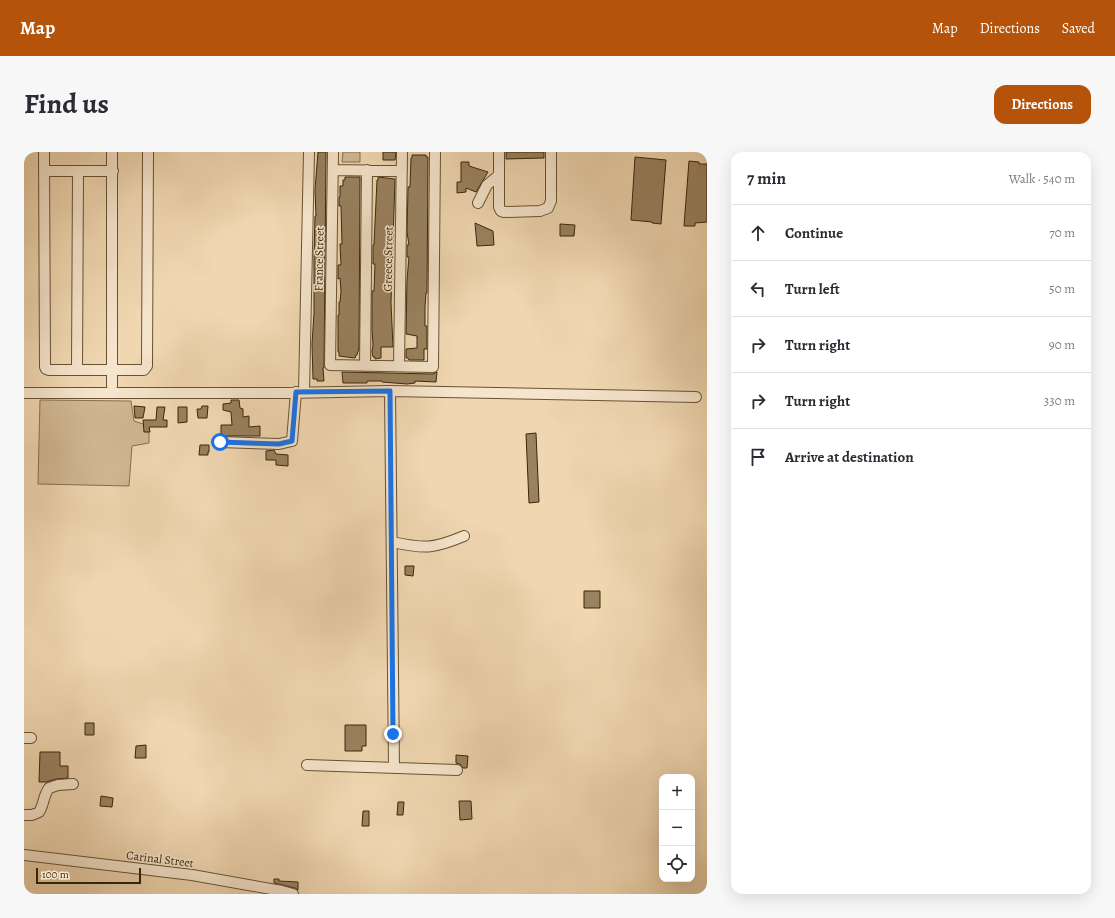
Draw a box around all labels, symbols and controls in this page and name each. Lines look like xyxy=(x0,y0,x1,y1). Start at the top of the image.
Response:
text: Map xyxy=(20,15,55,41)
text: Map xyxy=(932,19,958,38)
text: Directions xyxy=(980,19,1040,38)
text: Saved xyxy=(1062,19,1095,38)
text: Find us xyxy=(24,85,109,123)
button: Directions xyxy=(994,85,1091,124)
text: 7 min xyxy=(747,167,786,190)
text: Walk · 540 m xyxy=(1009,170,1075,187)
icon: ahead xyxy=(747,222,769,244)
text: Continue xyxy=(785,223,843,243)
text: 70 m xyxy=(1049,224,1075,241)
street label: France Street xyxy=(310,226,328,291)
street label: Greece Street xyxy=(379,226,397,292)
icon: left xyxy=(747,278,769,300)
text: Turn left xyxy=(785,279,840,299)
text: 50 m xyxy=(1049,280,1075,297)
icon: right xyxy=(747,334,769,356)
text: Turn right xyxy=(785,335,850,355)
text: 90 m xyxy=(1049,336,1075,353)
icon: right xyxy=(747,390,769,412)
text: Turn right xyxy=(785,391,850,411)
text: 330 m xyxy=(1044,392,1075,409)
route start xyxy=(211,433,229,451)
icon: arrive xyxy=(747,446,769,468)
text: Arrive at destination xyxy=(785,447,914,467)
route end xyxy=(384,725,402,743)
map controls xyxy=(659,774,695,882)
button: + xyxy=(659,774,695,810)
button: − xyxy=(659,810,695,846)
button: locate xyxy=(659,846,695,882)
street label: Carinal Street xyxy=(125,847,195,871)
scale bar xyxy=(36,866,141,885)
text: 100 m xyxy=(42,867,69,882)

